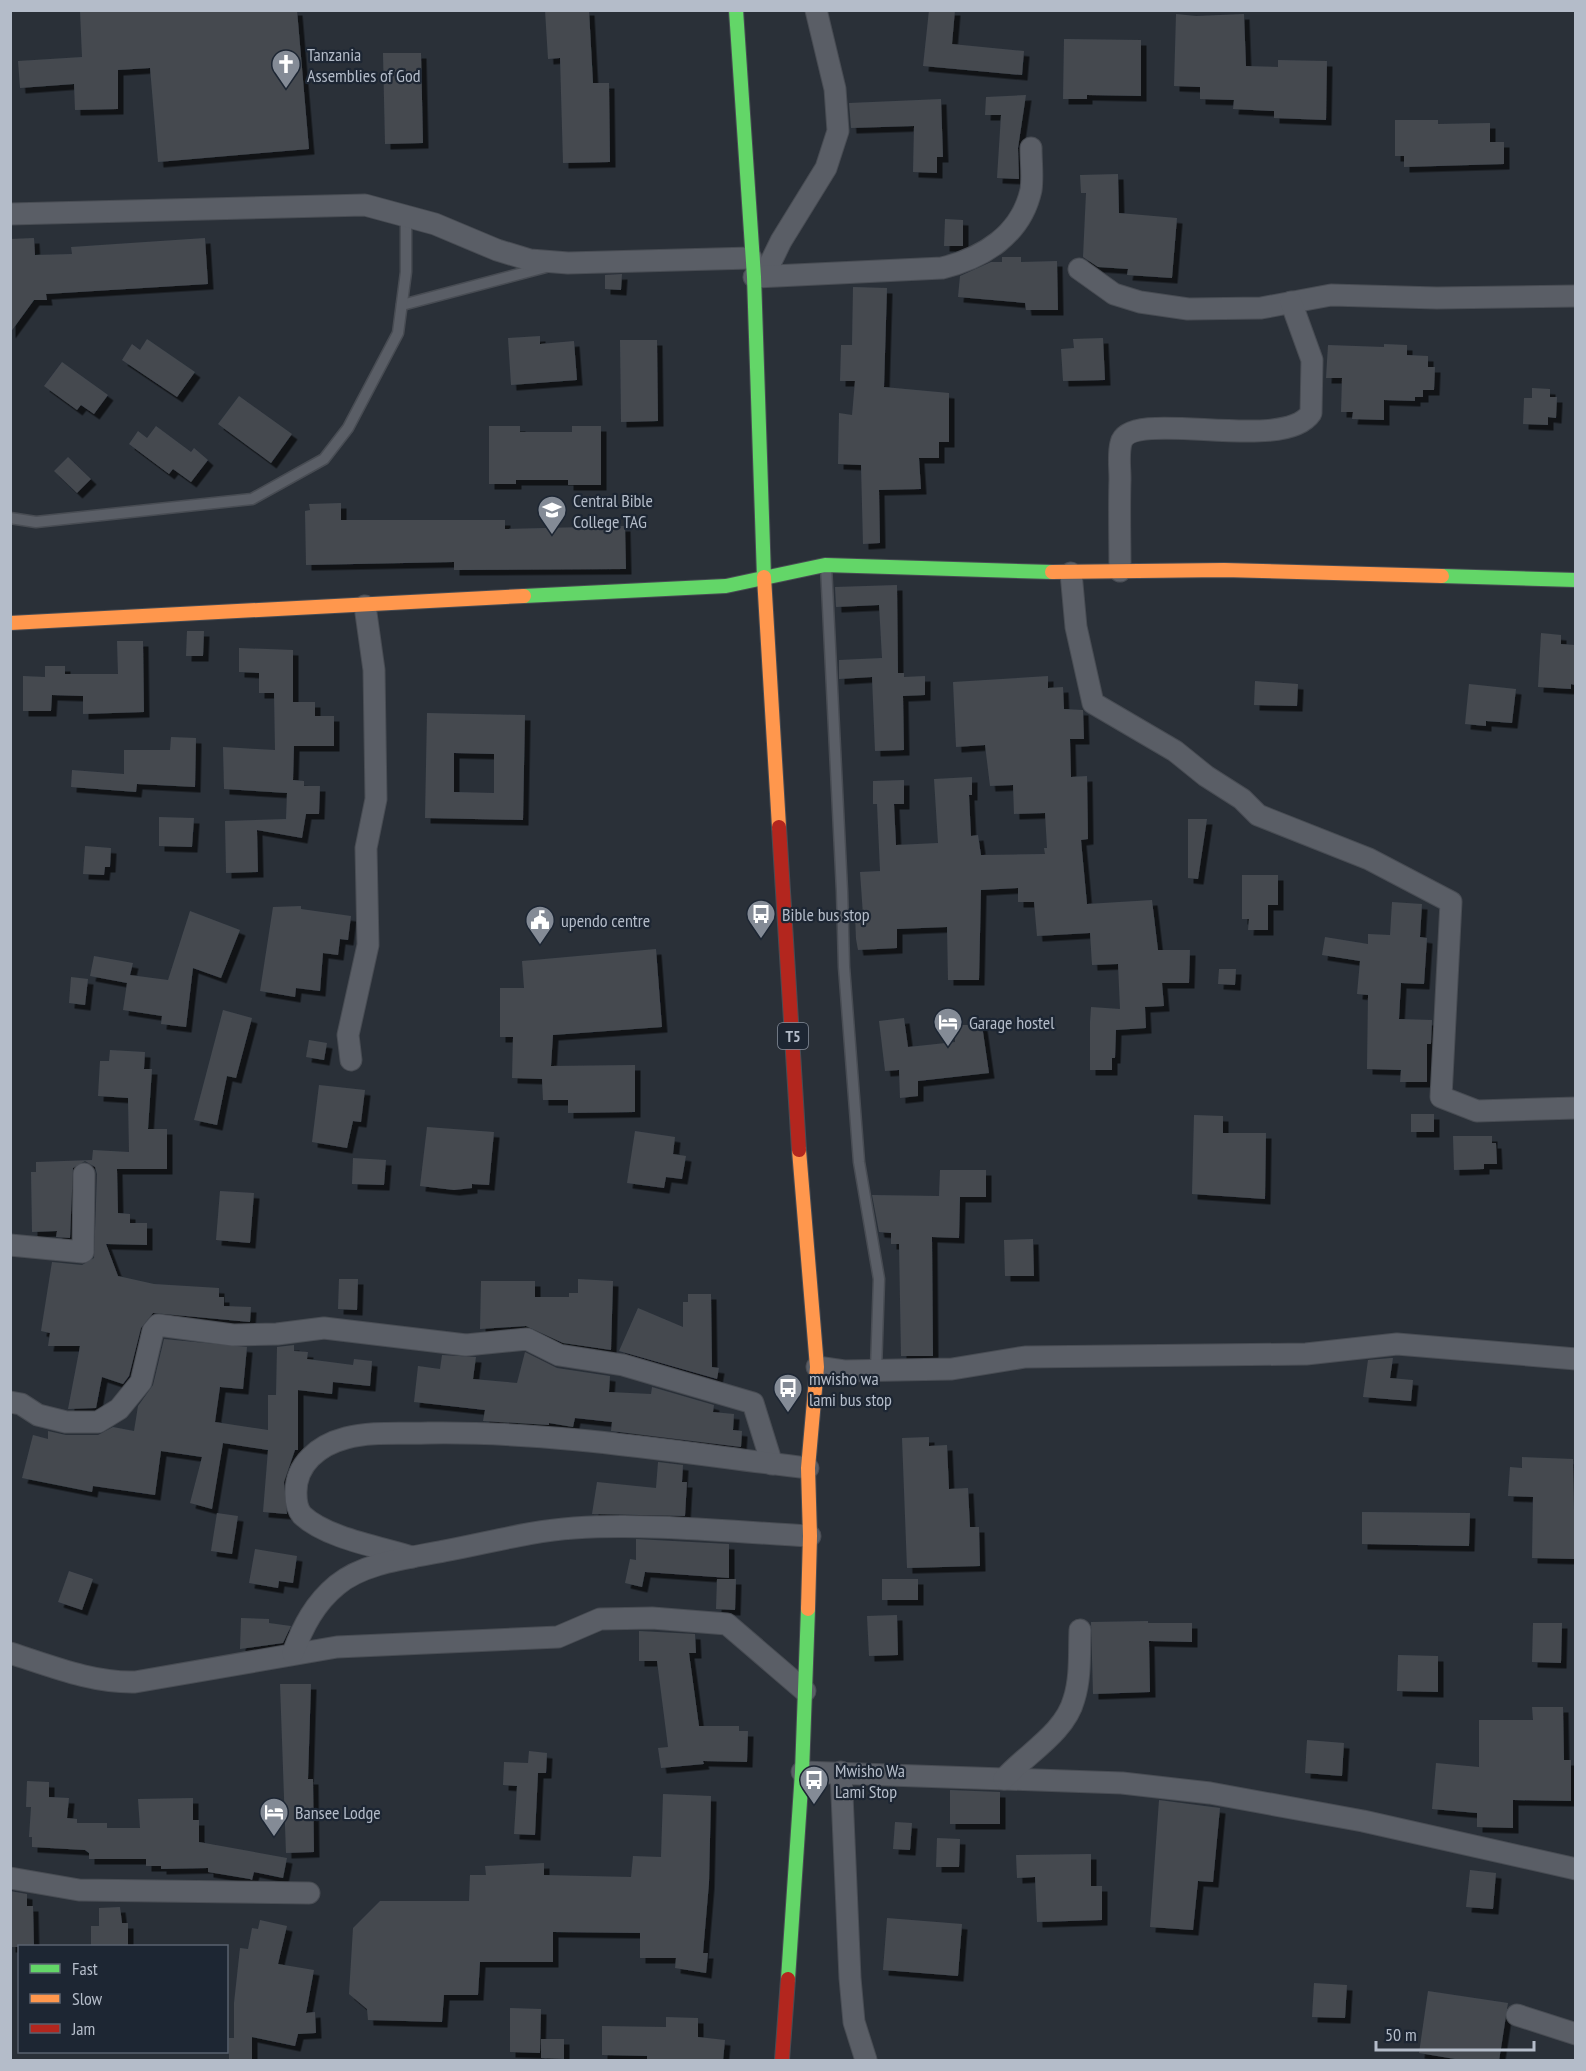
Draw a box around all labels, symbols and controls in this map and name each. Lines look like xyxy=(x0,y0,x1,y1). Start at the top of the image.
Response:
place label: Tanzania Assemblies of God xyxy=(307,43,421,87)
church icon: Tanzania Assemblies of God xyxy=(270,48,302,90)
place label: Central Bible College TAG xyxy=(573,489,653,533)
school or university icon: Central Bible College TAG xyxy=(536,494,568,536)
bus stop icon: Bible bus stop xyxy=(745,898,777,940)
place label: Bible bus stop xyxy=(782,903,870,926)
public building icon: upendo centre xyxy=(524,904,556,946)
place label: upendo centre xyxy=(561,909,650,932)
hotel icon: Garage hostel xyxy=(932,1006,964,1048)
place label: Garage hostel xyxy=(969,1011,1055,1034)
road number: T5 xyxy=(778,1023,808,1049)
place label: mwisho wa lami bus stop xyxy=(809,1367,892,1411)
bus stop icon: mwisho wa lami bus stop xyxy=(772,1372,804,1414)
place label: Mwisho Wa Lami Stop xyxy=(835,1759,905,1803)
bus stop icon: Mwisho Wa Lami Stop xyxy=(798,1764,830,1806)
hotel icon: Bansee Lodge xyxy=(258,1796,290,1838)
place label: Bansee Lodge xyxy=(295,1801,381,1824)
legend xyxy=(18,1945,228,2053)
text: Fast xyxy=(72,1957,98,1980)
text: Slow xyxy=(72,1987,103,2010)
scale bar xyxy=(1376,2014,1534,2052)
text: Jam xyxy=(71,2017,95,2040)
text: 50 m xyxy=(1385,2023,1417,2046)

